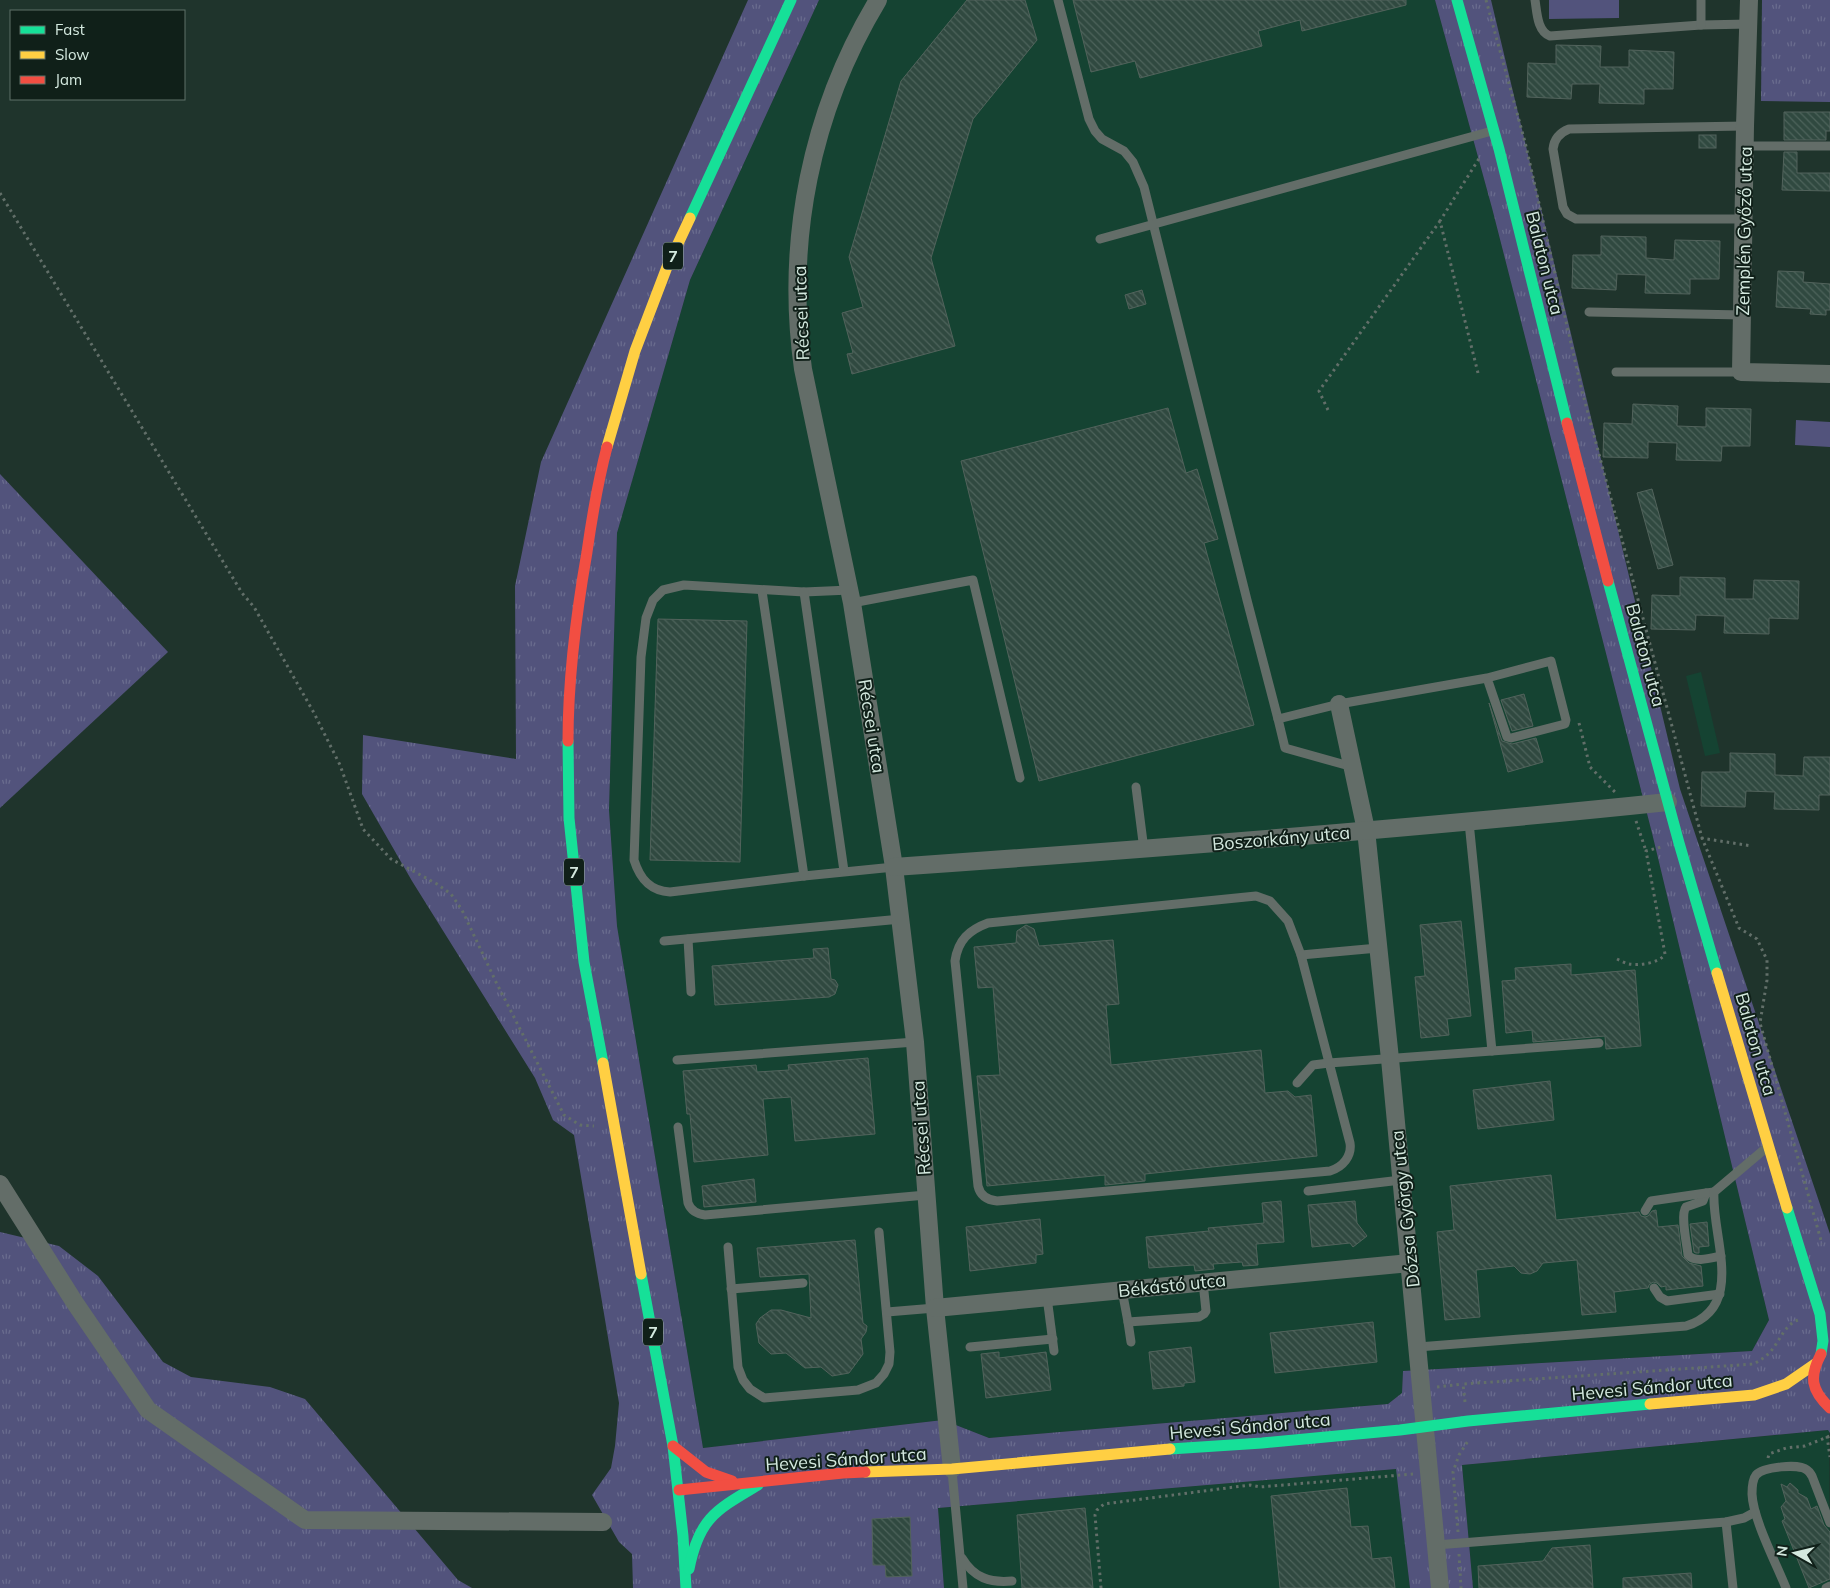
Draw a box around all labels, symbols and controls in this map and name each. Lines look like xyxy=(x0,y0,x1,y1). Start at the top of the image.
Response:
legend xyxy=(10,10,185,100)
text: Fast xyxy=(55,20,85,39)
text: Slow xyxy=(55,45,89,64)
text: Jam xyxy=(55,70,82,89)
street label: Zemplén Győző utca xyxy=(1731,146,1757,316)
street label: Balaton utca xyxy=(1521,209,1569,317)
road number: 7 xyxy=(663,242,683,270)
street label: Récsei utca xyxy=(788,265,814,361)
street label: Balaton utca xyxy=(1621,601,1671,709)
street label: Récsei utca xyxy=(853,677,891,775)
street label: Boszorkány utca xyxy=(1211,821,1351,855)
road number: 7 xyxy=(564,859,584,886)
street label: Balaton utca xyxy=(1730,990,1782,1098)
street label: Récsei utca xyxy=(906,1080,936,1176)
street label: Dózsa György utca xyxy=(1385,1129,1425,1289)
street label: Békástó utca xyxy=(1117,1268,1227,1302)
road number: 7 xyxy=(643,1318,663,1345)
street label: Hevesi Sándor utca xyxy=(1570,1368,1734,1406)
street label: Hevesi Sándor utca xyxy=(1168,1407,1332,1445)
street label: Hevesi Sándor utca xyxy=(765,1442,927,1476)
north arrow xyxy=(1770,1528,1820,1578)
text: N xyxy=(1772,1545,1792,1558)

